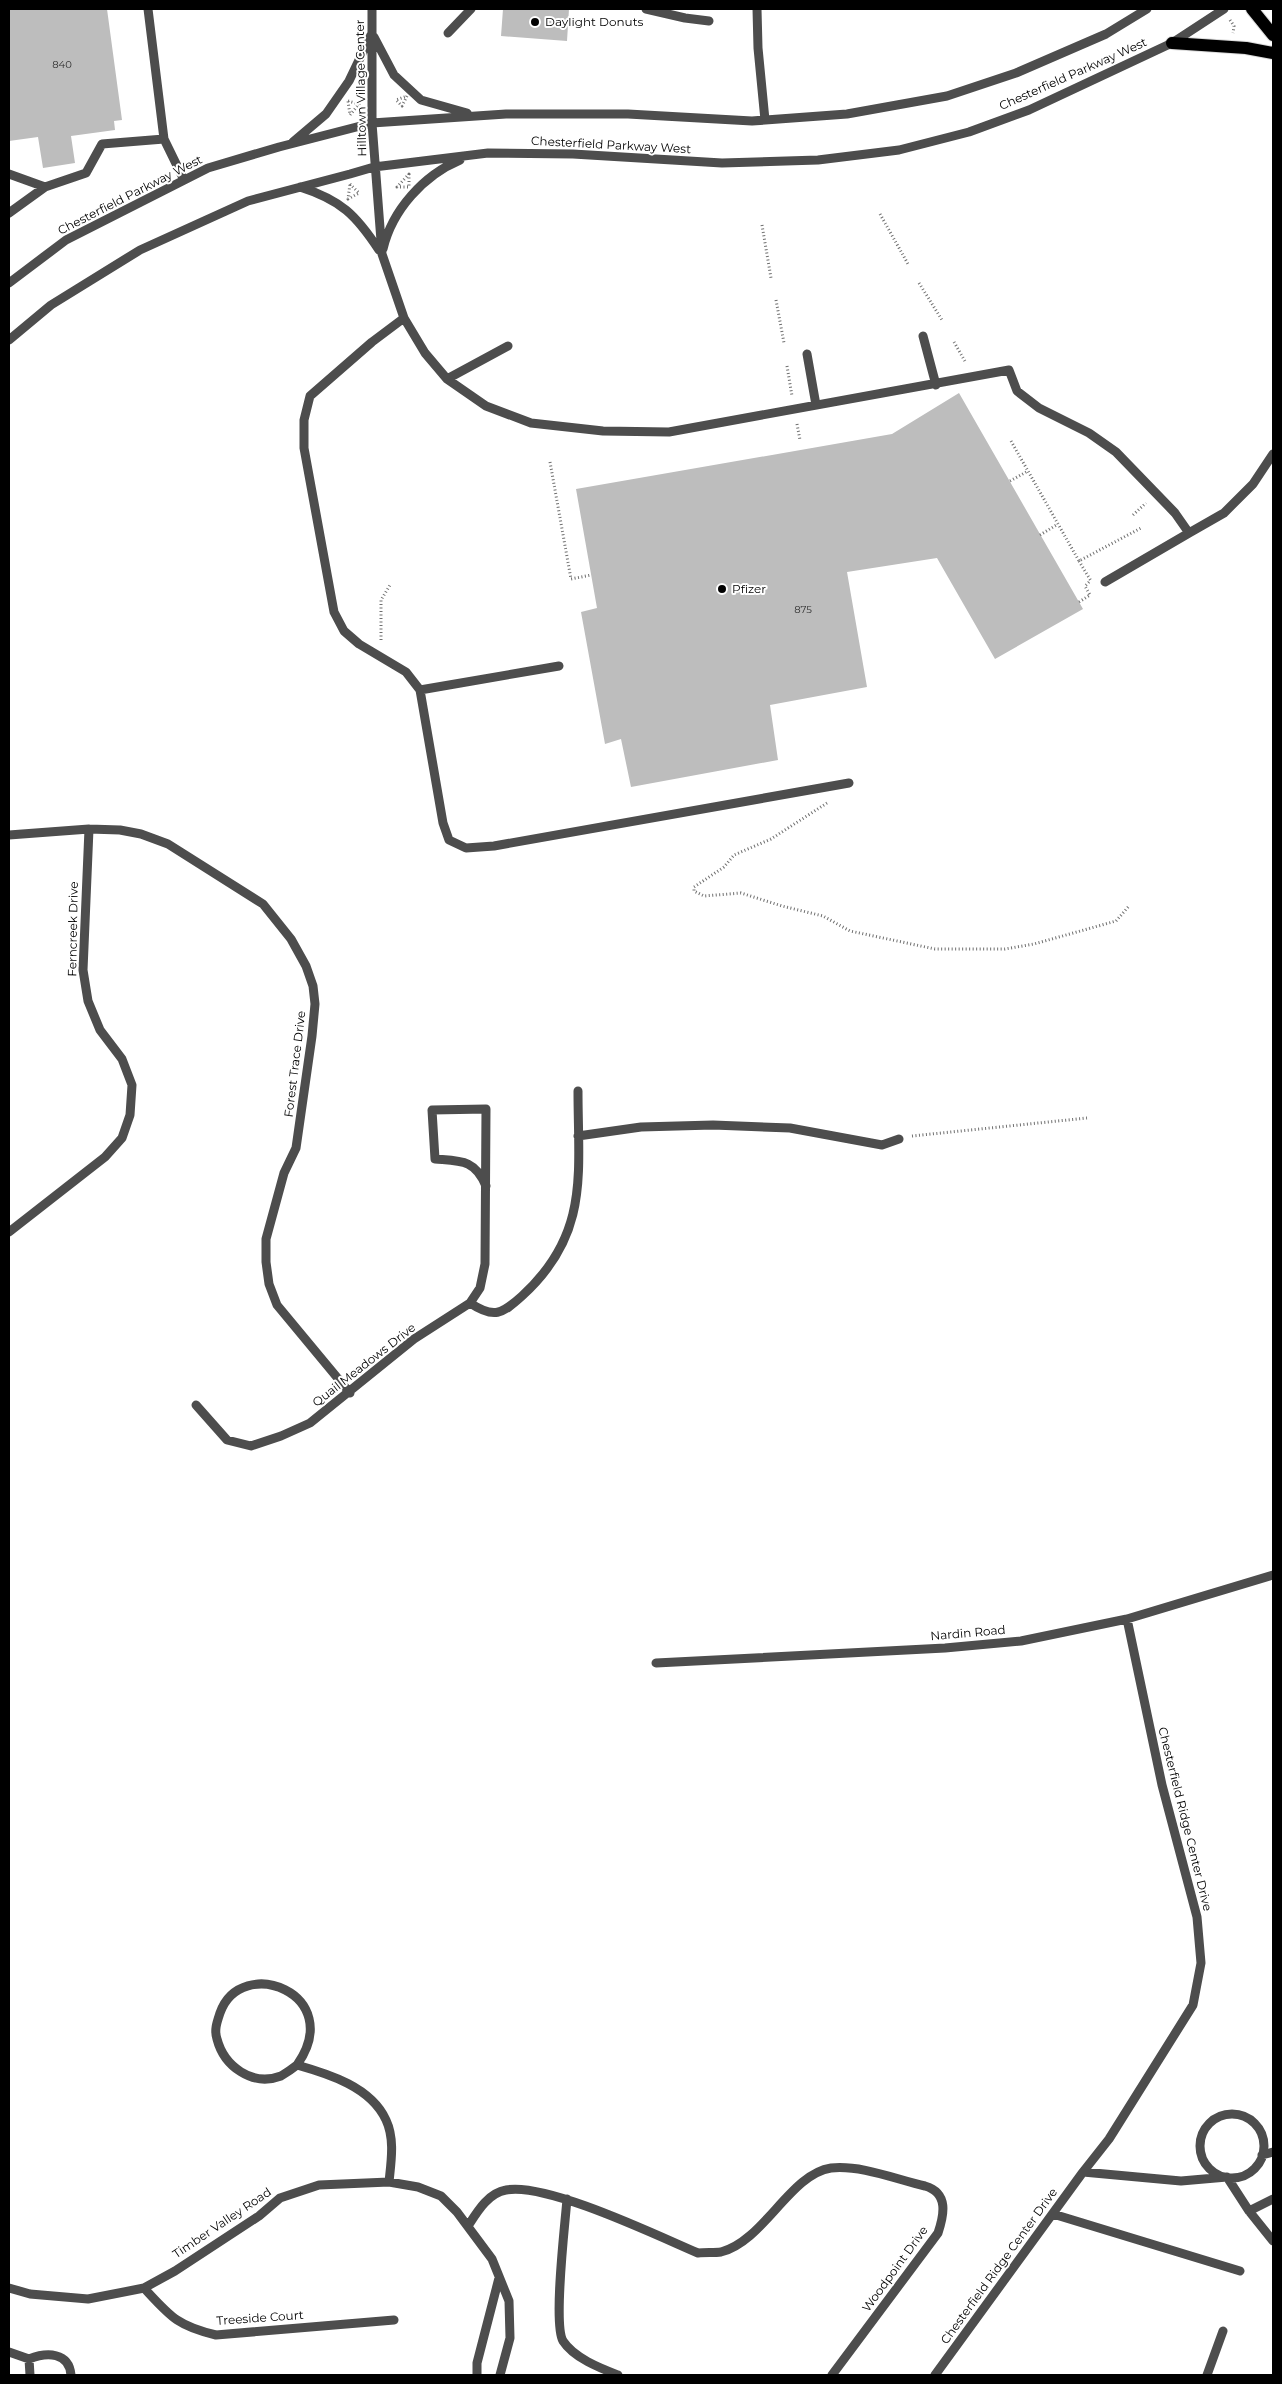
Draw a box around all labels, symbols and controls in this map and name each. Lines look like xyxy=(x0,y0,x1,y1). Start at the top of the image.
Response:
place label: Daylight Donuts xyxy=(545,14,644,29)
marker: Daylight Donuts xyxy=(529,16,541,28)
street label: Hilltown Village Center xyxy=(352,19,369,157)
street label: Chesterfield Parkway West xyxy=(997,34,1149,113)
house number: 840 xyxy=(52,58,72,71)
street label: Chesterfield Parkway West xyxy=(531,133,692,156)
street label: Chesterfield Parkway West xyxy=(55,151,205,238)
place label: Pfizer xyxy=(732,581,766,596)
marker: Pfizer xyxy=(716,583,728,595)
house number: 875 xyxy=(794,603,812,616)
street label: Ferncreek Drive xyxy=(64,881,81,977)
street label: Forest Trace Drive xyxy=(281,1010,308,1118)
street label: Quail Meadows Drive xyxy=(309,1320,418,1410)
street label: Nardin Road xyxy=(930,1622,1006,1643)
street label: Chesterfield Ridge Center Drive xyxy=(1155,1725,1216,1912)
street label: Timber Valley Road xyxy=(170,2184,274,2261)
street label: Chesterfield Ridge Center Drive xyxy=(937,2185,1060,2347)
street label: Woodpoint Drive xyxy=(858,2223,931,2315)
street label: Treeside Court xyxy=(216,2307,304,2328)

